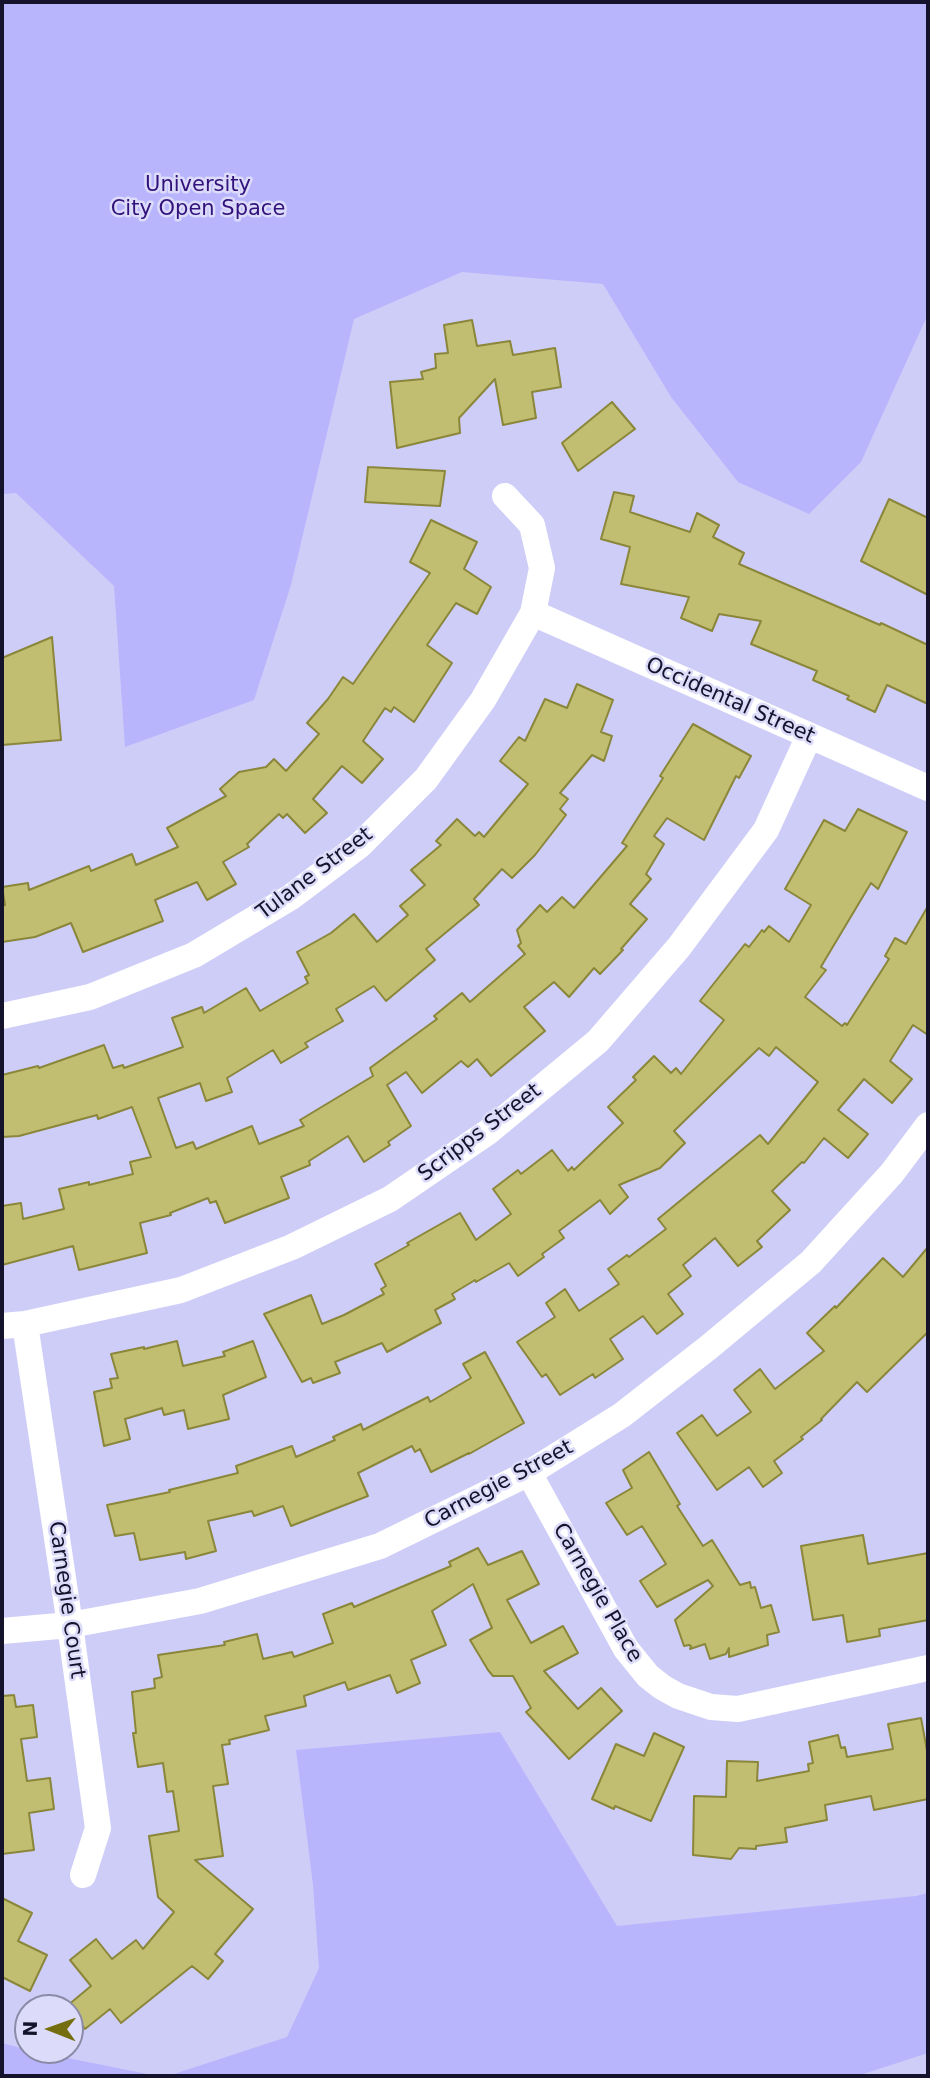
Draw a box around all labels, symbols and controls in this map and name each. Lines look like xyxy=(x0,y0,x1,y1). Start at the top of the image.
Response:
park label: University City Open Space xyxy=(111,173,285,223)
street label: Occidental Street xyxy=(642,652,818,750)
street label: Tulane Street xyxy=(252,822,378,926)
street label: Scripps Street xyxy=(414,1079,546,1187)
street label: Carnegie Street xyxy=(420,1435,578,1535)
street label: Carnegie Place xyxy=(547,1519,647,1667)
street label: Carnegie Court xyxy=(42,1520,90,1680)
north arrow xyxy=(14,1994,84,2064)
text: N xyxy=(19,2021,41,2037)

